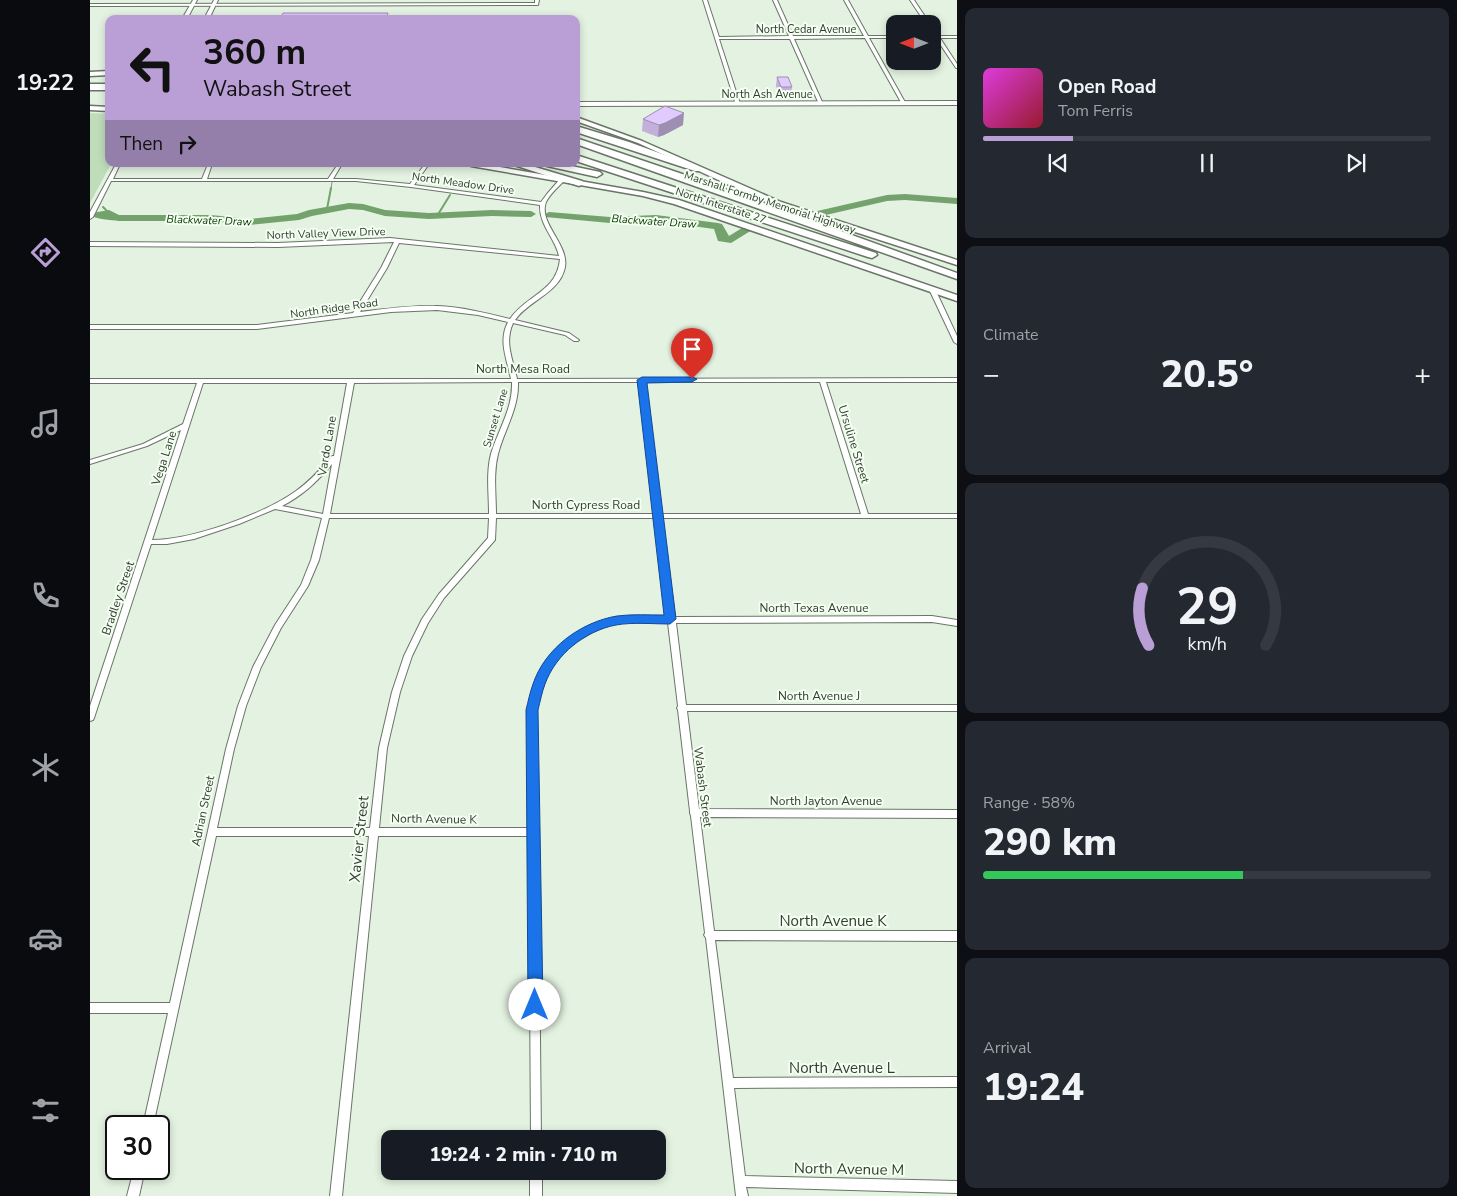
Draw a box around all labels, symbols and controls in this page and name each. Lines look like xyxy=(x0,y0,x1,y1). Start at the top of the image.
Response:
north arrow xyxy=(886,15,941,70)
map controls xyxy=(886,15,941,70)
street label: North Cedar Avenue xyxy=(756,22,857,37)
text: 360 m xyxy=(203,29,306,76)
icon: left xyxy=(120,35,185,100)
text: 19:22 xyxy=(16,68,74,98)
text: Wabash Street xyxy=(203,74,351,104)
text: Open Road xyxy=(1058,74,1156,100)
street label: North Ash Avenue xyxy=(721,87,813,102)
text: Tom Ferris xyxy=(1058,100,1133,122)
icon: right xyxy=(173,130,201,158)
text: Then xyxy=(120,131,163,157)
icon: previous xyxy=(1044,149,1072,177)
icon: pause xyxy=(1193,149,1221,177)
icon: next xyxy=(1342,149,1370,177)
street label: Marshall Formby Memorial Highway xyxy=(682,168,858,237)
street label: North Meadow Drive xyxy=(411,169,515,198)
street label: North Interstate 27 xyxy=(674,184,768,227)
water label: Blackwater Draw xyxy=(611,211,698,232)
water label: Blackwater Draw xyxy=(166,212,253,230)
street label: North Valley View Drive xyxy=(266,224,386,243)
icon: directions xyxy=(28,235,63,270)
street label: North Ridge Road xyxy=(289,295,379,322)
text: Climate xyxy=(983,324,1038,346)
pin xyxy=(671,328,713,379)
icon: arrive xyxy=(678,335,706,363)
text: 20.5° xyxy=(1161,349,1253,400)
text: − xyxy=(983,356,1000,394)
text: + xyxy=(1414,356,1431,394)
street label: North Mesa Road xyxy=(476,361,570,377)
street label: Sunset Lane xyxy=(479,387,512,449)
street label: Ursuline Street xyxy=(835,403,874,486)
icon: music xyxy=(28,406,63,441)
street label: Vardo Lane xyxy=(314,415,340,478)
street label: Vega Lane xyxy=(147,429,180,488)
street label: North Cypress Road xyxy=(532,497,640,513)
street label: Bradley Street xyxy=(98,558,138,637)
text: 29 xyxy=(1176,571,1238,642)
icon: phone xyxy=(28,578,63,613)
street label: North Texas Avenue xyxy=(759,600,869,616)
text: km/h xyxy=(1187,632,1227,656)
street label: North Avenue J xyxy=(778,688,860,704)
street label: Wabash Street xyxy=(690,746,716,829)
icon: climate xyxy=(28,750,63,785)
street label: Adrian Street xyxy=(188,773,218,848)
text: Range · 58% xyxy=(983,792,1075,814)
street label: North Jayton Avenue xyxy=(770,793,882,809)
street label: Xavier Street xyxy=(345,794,374,883)
street label: North Avenue K xyxy=(391,810,477,828)
text: 290 km xyxy=(983,817,1117,868)
street label: North Avenue K xyxy=(779,911,887,931)
icon: car xyxy=(28,921,63,956)
position arrow xyxy=(508,978,560,1030)
text: Arrival xyxy=(983,1037,1031,1059)
street label: North Avenue L xyxy=(789,1058,895,1078)
text: 19:24 xyxy=(983,1062,1084,1113)
icon: filters xyxy=(28,1093,63,1128)
speed limit sign: 30 xyxy=(105,1115,170,1180)
text: 19:24 · 2 min · 710 m xyxy=(430,1142,617,1168)
street label: North Avenue M xyxy=(794,1158,904,1180)

